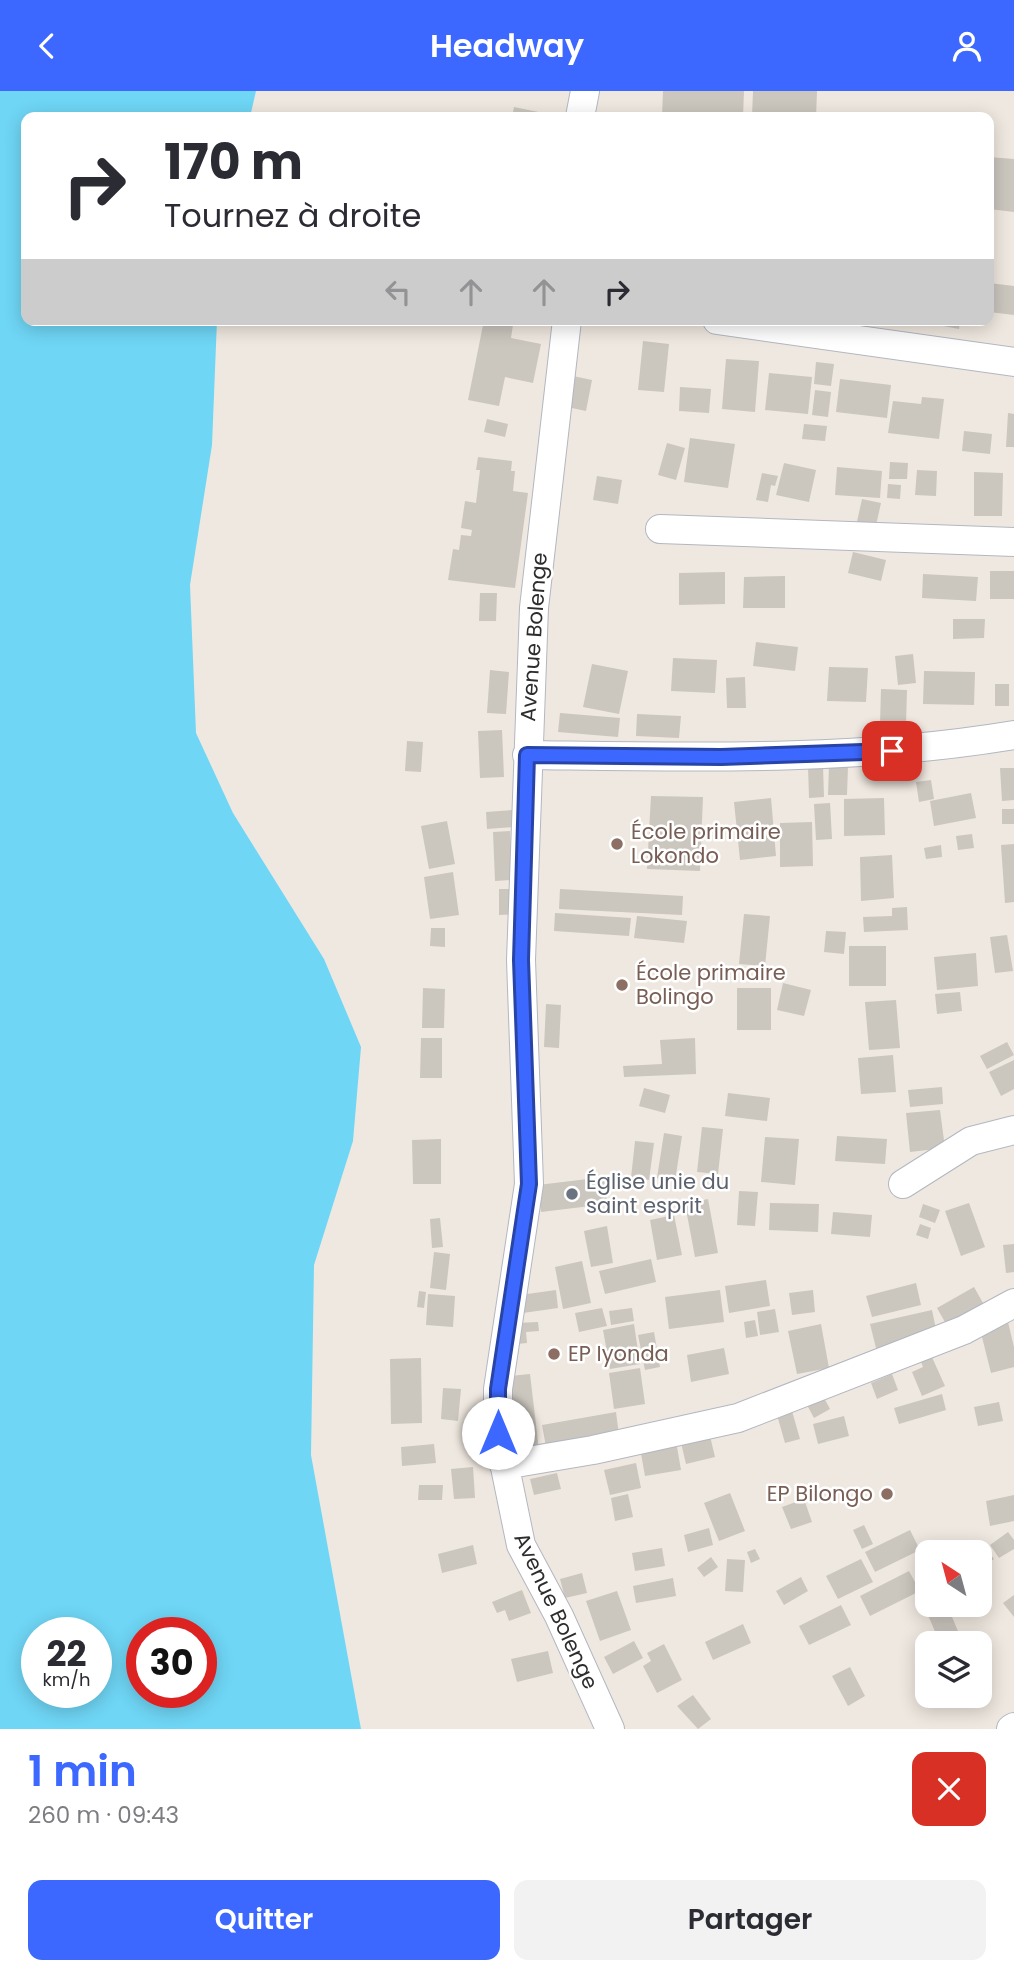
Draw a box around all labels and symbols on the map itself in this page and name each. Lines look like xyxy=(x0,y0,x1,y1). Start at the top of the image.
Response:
street label: Avenue Bolenge xyxy=(513,551,554,723)
pin xyxy=(862,721,922,781)
place label: École primaire Lokondo xyxy=(631,817,781,870)
marker: École primaire Lokondo xyxy=(609,836,625,852)
place label: École primaire Bolingo xyxy=(636,958,786,1011)
marker: École primaire Bolingo xyxy=(614,977,630,993)
place label: Église unie du saint esprit xyxy=(586,1167,729,1220)
marker: Église unie du saint esprit xyxy=(564,1186,580,1202)
place label: EP Iyonda xyxy=(568,1339,669,1368)
marker: EP Iyonda xyxy=(546,1346,562,1362)
position arrow xyxy=(461,1396,535,1470)
place label: EP Bilongo xyxy=(767,1479,873,1508)
marker: EP Bilongo xyxy=(879,1486,895,1502)
street label: Avenue Bolenge xyxy=(507,1528,605,1694)
north arrow xyxy=(915,1540,992,1617)
speed limit sign: 30 xyxy=(126,1617,217,1708)

